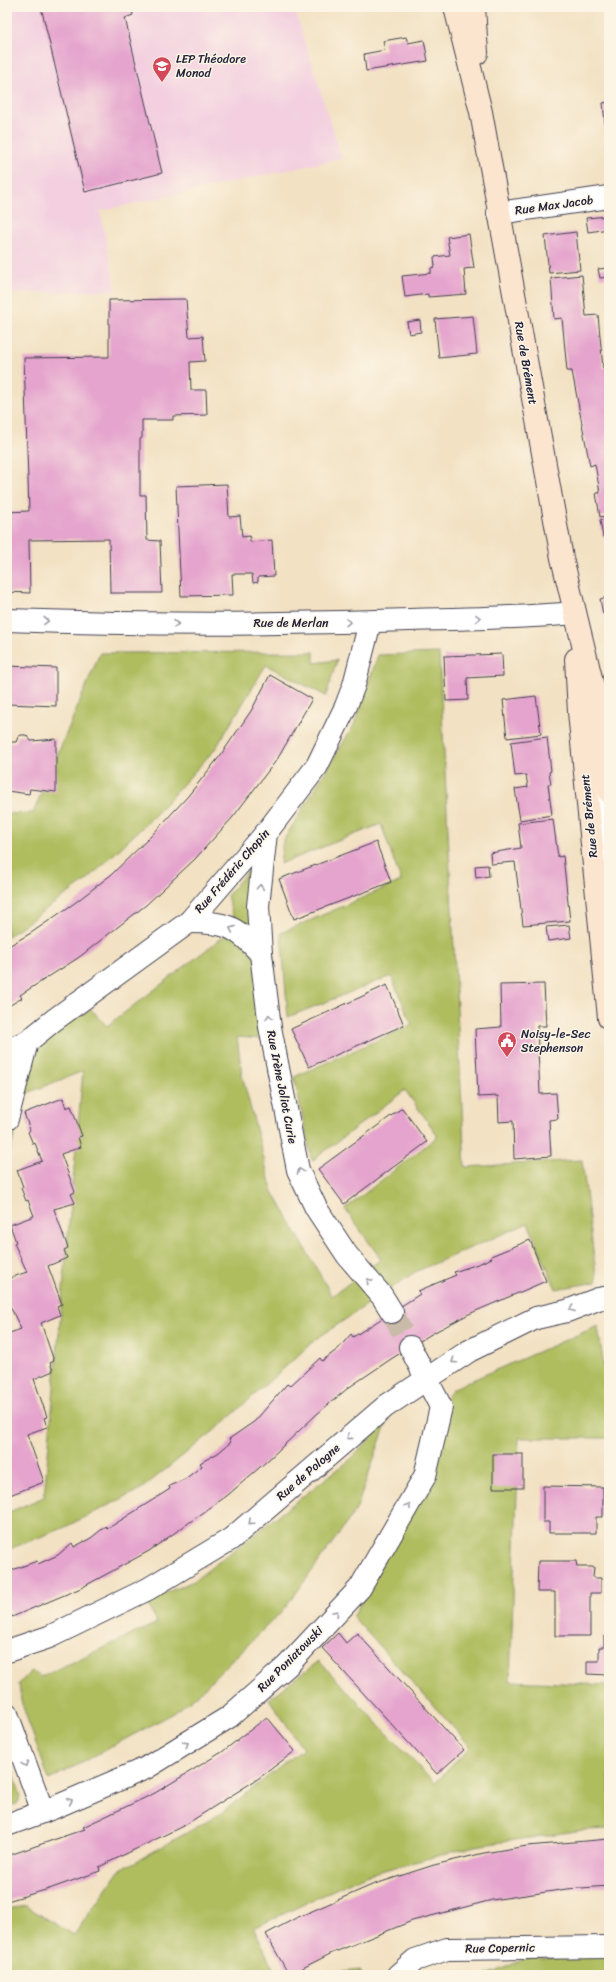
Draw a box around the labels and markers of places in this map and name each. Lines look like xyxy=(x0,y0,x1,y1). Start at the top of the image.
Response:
place label: LEP Théodore Monod xyxy=(176,48,246,84)
school or university icon: LEP Théodore Monod xyxy=(151,55,173,83)
place label: Noisy-le-Sec Stephenson xyxy=(521,1023,591,1059)
public building icon: Noisy-le-Sec Stephenson xyxy=(496,1030,518,1058)

